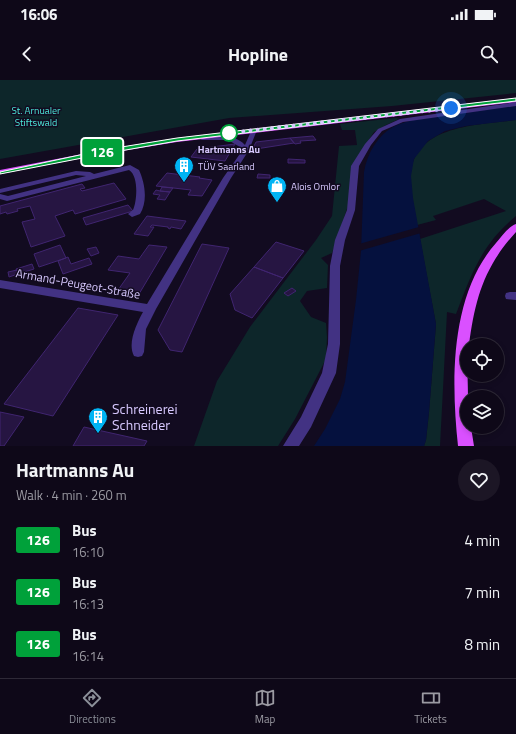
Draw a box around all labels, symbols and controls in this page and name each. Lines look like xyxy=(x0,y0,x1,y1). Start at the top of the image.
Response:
text: 16:06 xyxy=(20,3,57,26)
text: Hopline xyxy=(228,41,288,68)
icon: back xyxy=(16,43,38,65)
icon: search xyxy=(478,43,500,65)
your location xyxy=(441,98,461,118)
park label: St. Arnualer Stiftswald xyxy=(11,103,61,130)
marker: Hartmanns Au xyxy=(220,124,238,142)
line badge: 126 xyxy=(79,139,125,165)
text: 126 xyxy=(90,141,114,162)
place label: Hartmanns Au xyxy=(198,142,260,157)
building icon: TÜV Saarland xyxy=(173,155,195,183)
place label: TÜV Saarland xyxy=(198,159,255,174)
shop icon: Alois Omlor xyxy=(266,175,288,203)
place label: Alois Omlor xyxy=(291,179,340,194)
street label: Armand-Peugeot-Straße xyxy=(14,263,142,304)
map controls xyxy=(460,338,504,434)
button: locate xyxy=(460,338,504,382)
button: layers xyxy=(460,390,504,434)
place label: Schreinerei Schneider xyxy=(112,398,177,435)
building icon: Schreinerei Schneider xyxy=(87,406,109,434)
text: Hartmanns Au xyxy=(16,455,134,484)
button: heart xyxy=(458,459,500,501)
text: Walk · 4 min · 260 m xyxy=(16,485,127,505)
text: Bus xyxy=(72,519,97,542)
text: 126 xyxy=(26,529,50,550)
text: 4 min xyxy=(464,529,500,552)
text: 16:10 xyxy=(72,542,104,562)
text: Bus xyxy=(72,571,97,594)
text: 126 xyxy=(26,581,50,602)
text: 7 min xyxy=(464,581,500,604)
text: 16:13 xyxy=(72,594,104,614)
text: Bus xyxy=(72,623,97,646)
text: 126 xyxy=(26,633,50,654)
text: 8 min xyxy=(464,633,500,656)
text: 16:14 xyxy=(72,646,104,666)
tab: Directions xyxy=(69,687,116,727)
tab: Map xyxy=(254,687,276,727)
tab: Tickets xyxy=(414,687,447,727)

